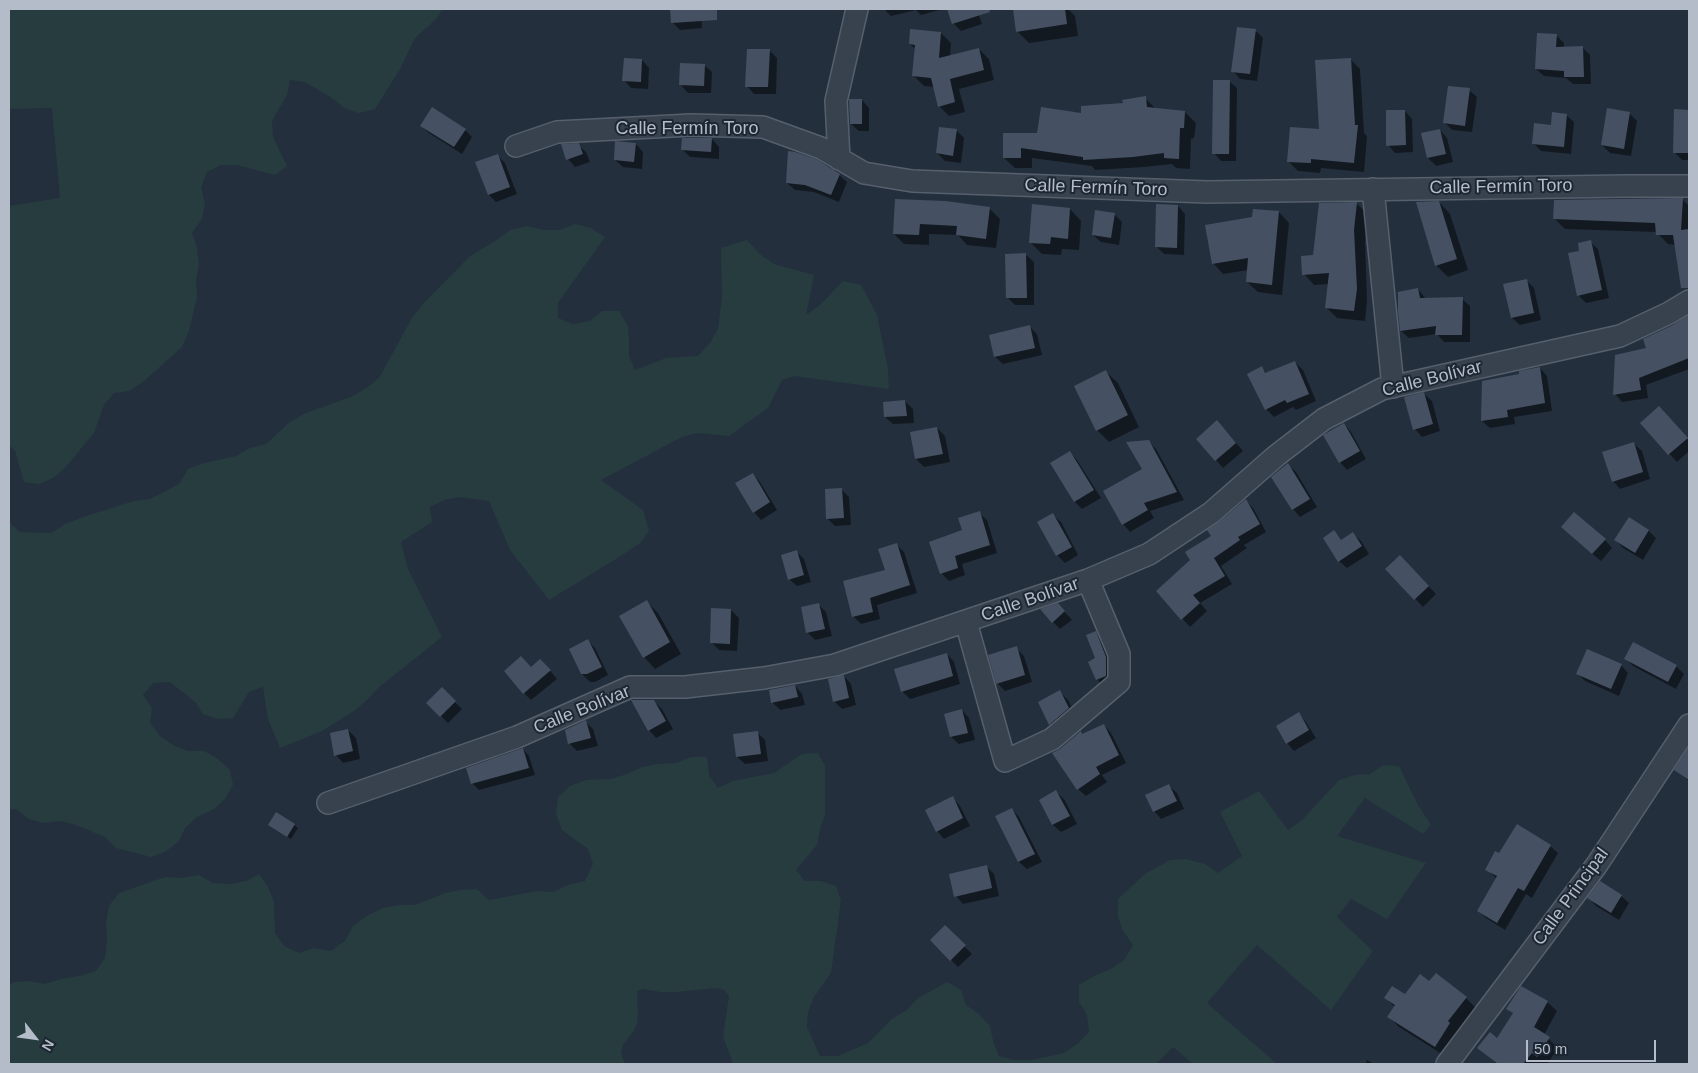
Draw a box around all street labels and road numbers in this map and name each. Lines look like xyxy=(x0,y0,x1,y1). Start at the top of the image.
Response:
street label: Calle Fermín Toro xyxy=(615,118,759,140)
street label: Calle Fermín Toro xyxy=(1024,175,1168,201)
street label: Calle Fermín Toro xyxy=(1429,175,1573,199)
street label: Calle Bolívar xyxy=(1380,356,1484,402)
street label: Calle Bolívar xyxy=(978,573,1082,627)
street label: Calle Bolívar xyxy=(531,681,633,739)
street label: Calle Principal xyxy=(1528,844,1614,950)

